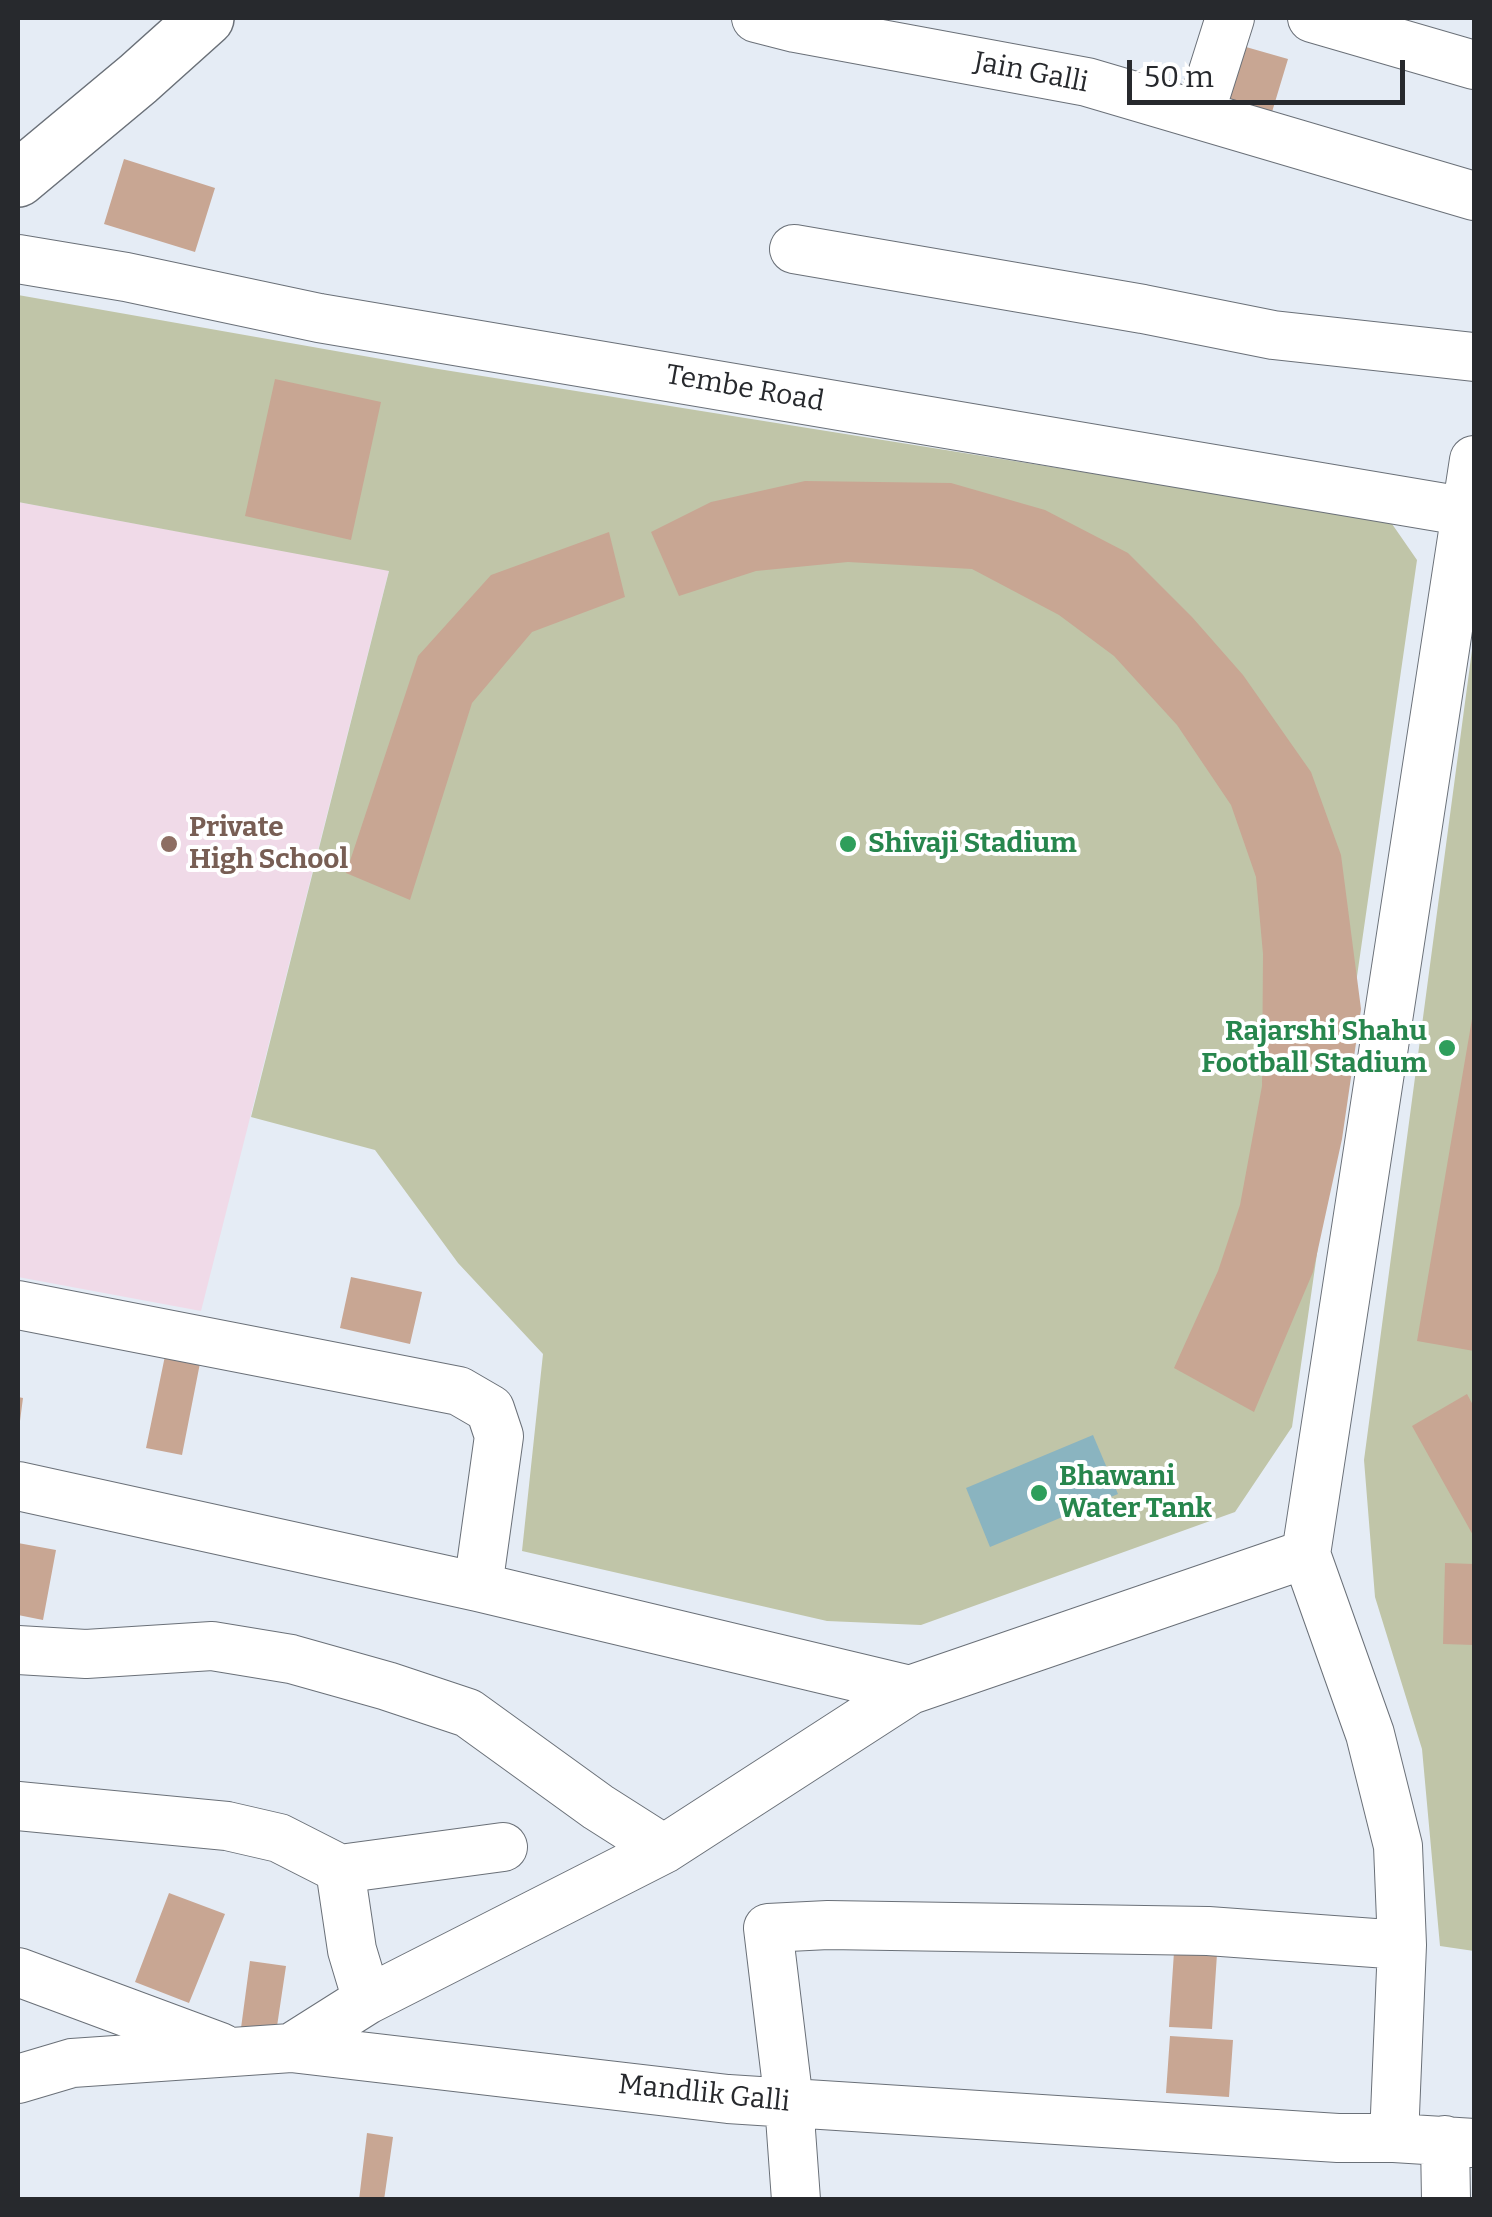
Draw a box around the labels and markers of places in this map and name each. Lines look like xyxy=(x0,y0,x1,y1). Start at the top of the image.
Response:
place label: Private High School xyxy=(189,811,348,877)
place label: Shivaji Stadium xyxy=(868,827,1077,861)
marker: Private High School xyxy=(158,833,180,855)
marker: Shivaji Stadium xyxy=(837,833,859,855)
place label: Rajarshi Shahu Football Stadium xyxy=(1201,1015,1427,1081)
marker: Rajarshi Shahu Football Stadium xyxy=(1436,1037,1458,1059)
place label: Bhawani Water Tank xyxy=(1059,1460,1212,1526)
marker: Bhawani Water Tank xyxy=(1028,1482,1050,1504)

